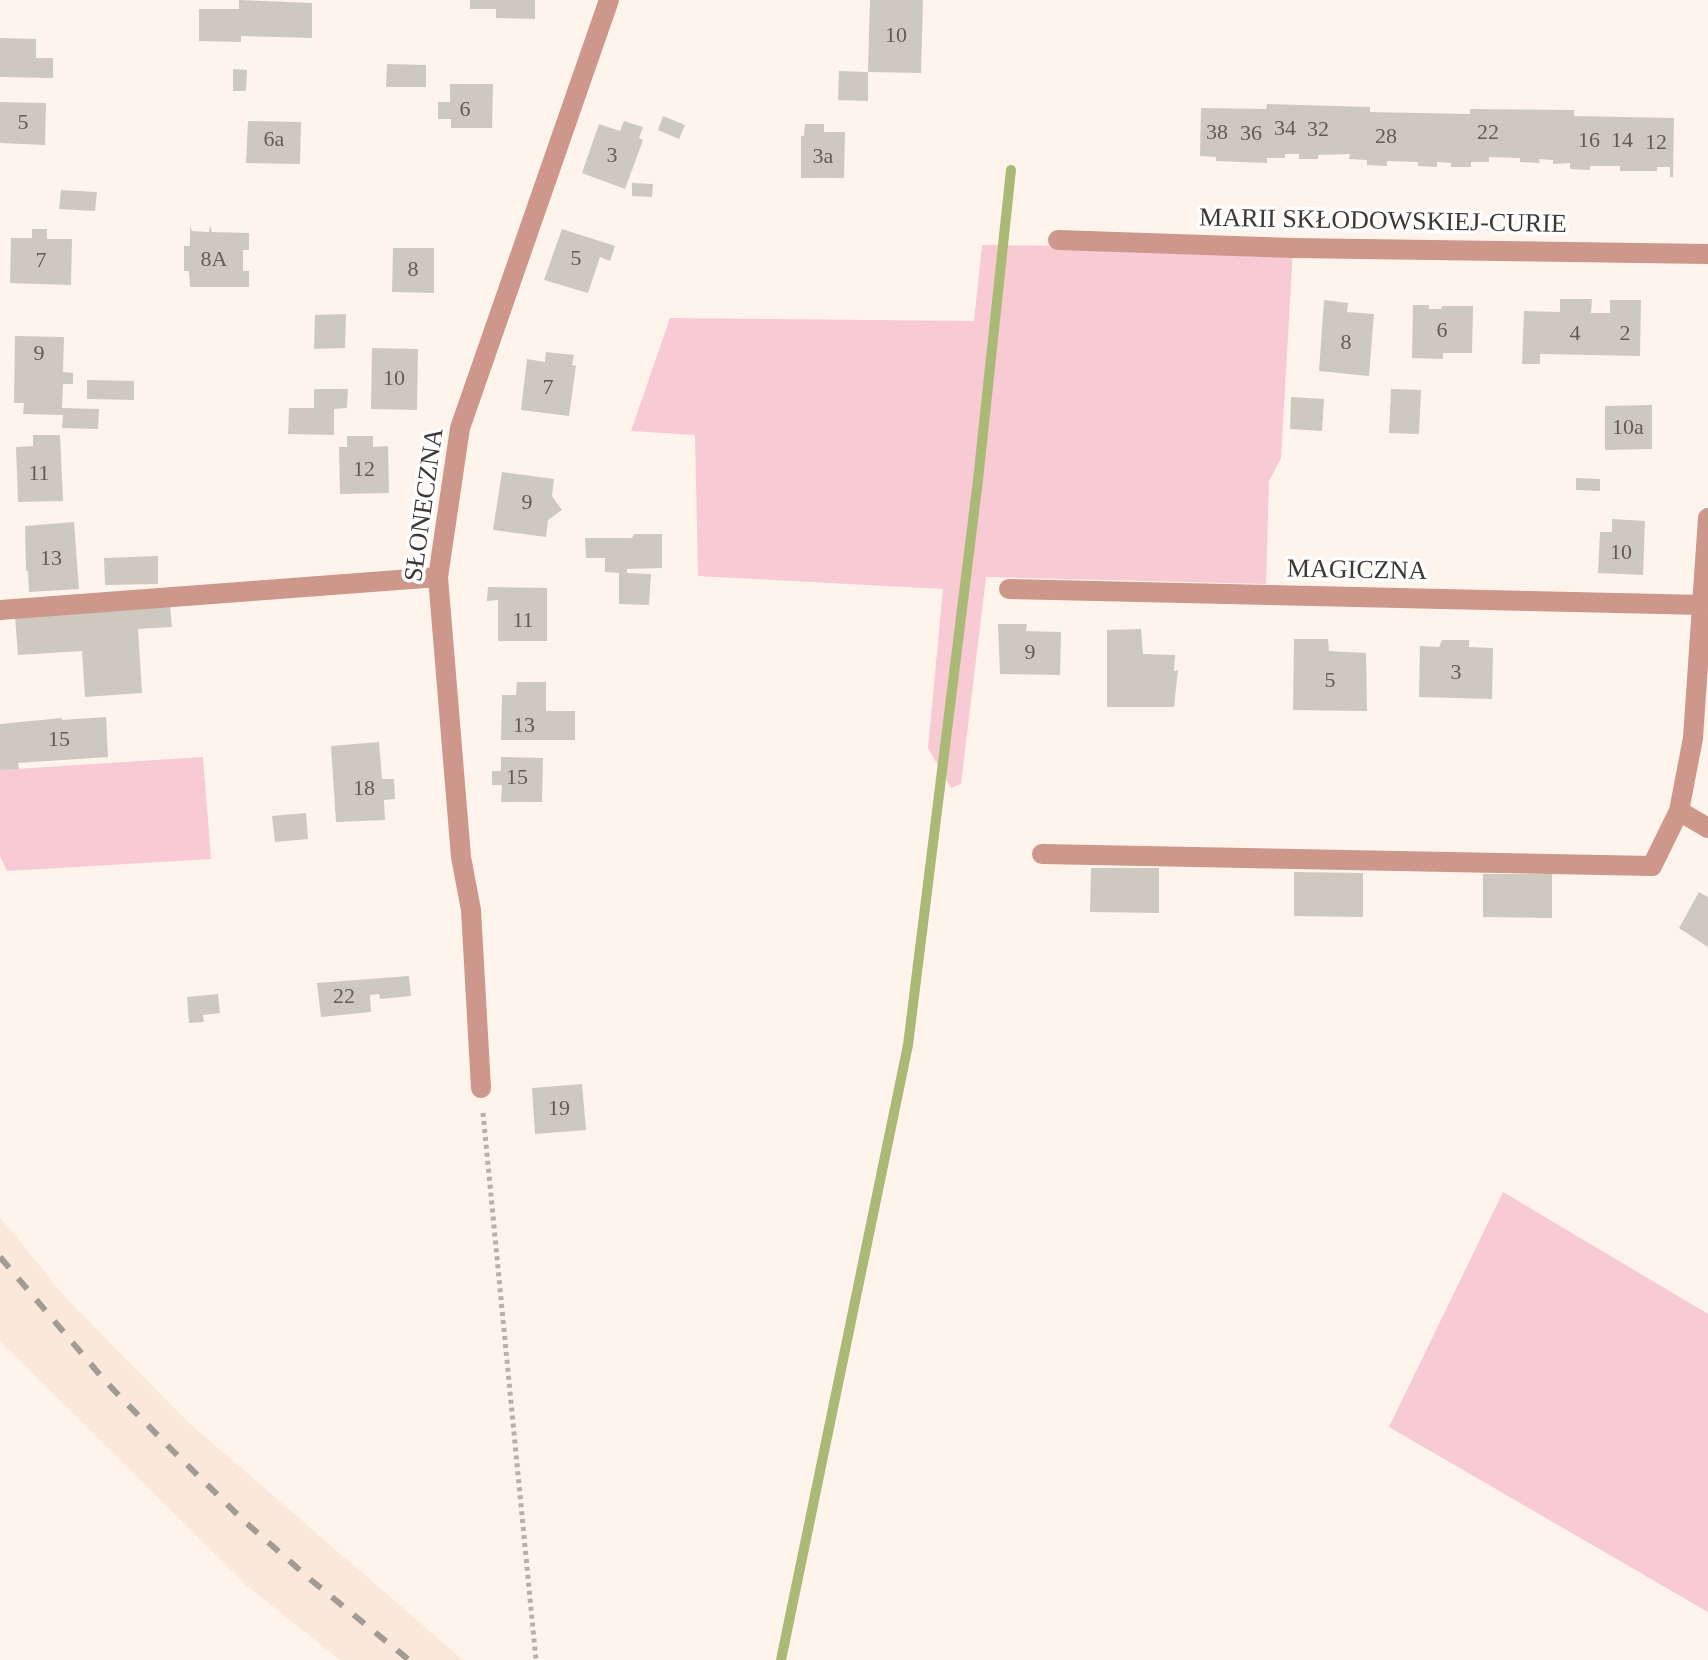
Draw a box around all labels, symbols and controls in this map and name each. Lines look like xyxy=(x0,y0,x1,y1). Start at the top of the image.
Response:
house number: 10 xyxy=(885,23,907,49)
house number: 6 xyxy=(460,97,470,123)
house number: 5 xyxy=(18,110,28,136)
house number: 34 xyxy=(1274,116,1296,142)
house number: 32 xyxy=(1307,117,1329,143)
house number: 38 xyxy=(1206,120,1228,146)
house number: 22 xyxy=(1477,120,1499,146)
house number: 36 xyxy=(1240,121,1262,147)
house number: 28 xyxy=(1375,124,1397,150)
house number: 6a xyxy=(264,127,284,153)
house number: 16 xyxy=(1578,128,1600,154)
house number: 14 xyxy=(1611,128,1633,154)
house number: 12 xyxy=(1645,130,1667,156)
house number: 3 xyxy=(606,143,618,169)
house number: 3a xyxy=(813,144,833,170)
street label: MARII SKŁODOWSKIEJ-CURIE xyxy=(1199,203,1567,241)
house number: 5 xyxy=(570,246,582,272)
house number: 8A xyxy=(201,247,227,273)
house number: 7 xyxy=(36,248,46,274)
house number: 8 xyxy=(408,257,418,283)
house number: 6 xyxy=(1436,318,1448,344)
house number: 4 xyxy=(1570,321,1580,347)
house number: 2 xyxy=(1620,321,1630,347)
house number: 8 xyxy=(1340,330,1352,356)
house number: 9 xyxy=(34,341,44,367)
house number: 10 xyxy=(383,366,405,392)
house number: 7 xyxy=(542,375,554,401)
house number: 10a xyxy=(1612,415,1644,441)
street label: SŁONECZNA xyxy=(399,426,451,584)
house number: 12 xyxy=(353,457,375,483)
house number: 11 xyxy=(28,461,50,487)
house number: 9 xyxy=(522,490,532,516)
house number: 10 xyxy=(1610,540,1632,566)
house number: 13 xyxy=(40,546,62,572)
street label: MAGICZNA xyxy=(1287,554,1427,588)
house number: 11 xyxy=(512,608,534,634)
house number: 9 xyxy=(1024,640,1036,666)
house number: 3 xyxy=(1450,660,1462,686)
house number: 5 xyxy=(1324,668,1336,694)
house number: 13 xyxy=(513,713,535,739)
house number: 15 xyxy=(48,727,70,753)
house number: 15 xyxy=(506,765,528,791)
house number: 18 xyxy=(353,776,375,802)
house number: 22 xyxy=(333,984,355,1010)
house number: 19 xyxy=(548,1096,570,1122)

